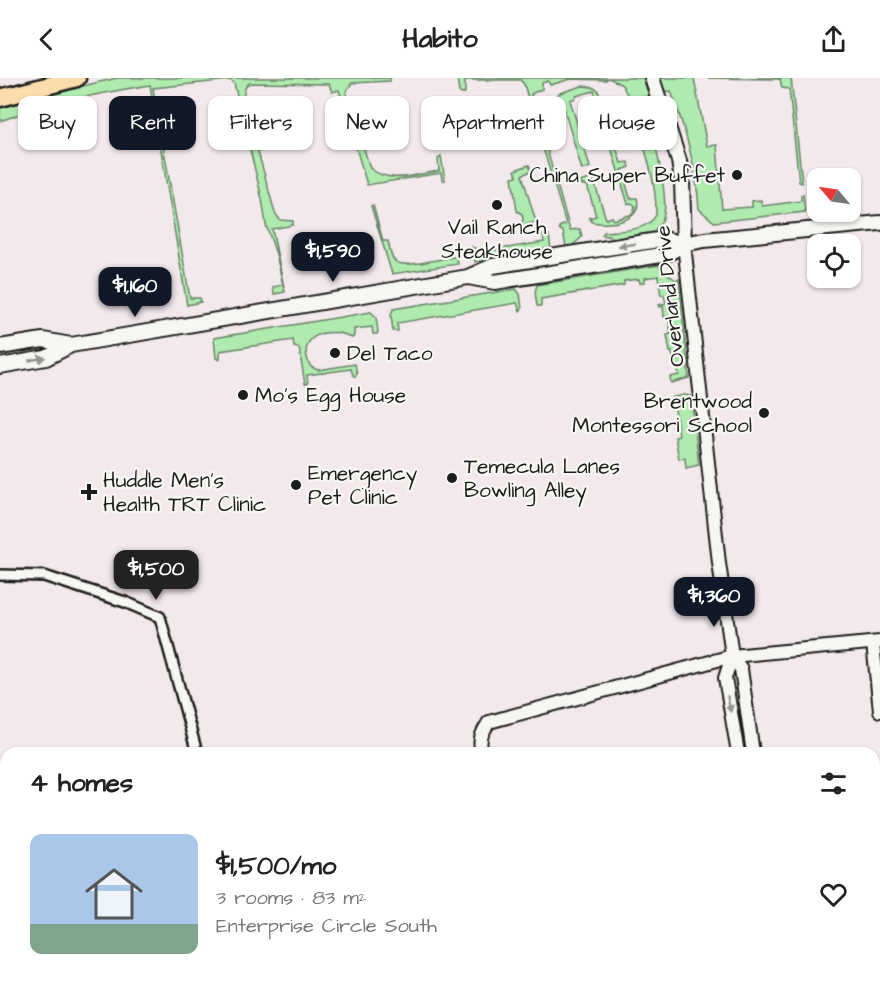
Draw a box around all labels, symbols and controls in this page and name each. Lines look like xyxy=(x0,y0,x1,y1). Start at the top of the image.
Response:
text: Habito xyxy=(402,20,478,58)
icon: back xyxy=(30,23,63,56)
icon: share xyxy=(817,23,850,56)
chip: Buy xyxy=(18,96,97,150)
chip: Rent xyxy=(109,96,196,150)
chip: Filters xyxy=(208,96,313,150)
chip: New xyxy=(325,96,409,150)
chip: Apartment xyxy=(421,96,566,150)
chip: House xyxy=(578,96,677,150)
place label: China Super Buffet xyxy=(529,161,726,191)
marker: China Super Buffet xyxy=(730,168,744,182)
north arrow xyxy=(807,168,861,222)
map controls xyxy=(807,168,861,288)
marker: Vail Ranch Steakhouse xyxy=(490,198,504,212)
place label: Vail Ranch Steakhouse xyxy=(441,213,553,266)
street label: Overland Drive xyxy=(648,224,692,368)
pin: $1,590 xyxy=(284,232,382,283)
button: locate xyxy=(807,234,861,288)
text: $1,590 xyxy=(305,237,361,265)
one-way arrow xyxy=(617,241,636,250)
pin: $1,160 xyxy=(86,267,184,318)
text: $1,160 xyxy=(113,272,157,300)
place label: Del Taco xyxy=(347,339,433,368)
marker: Del Taco xyxy=(328,346,342,360)
one-way arrow xyxy=(28,354,47,363)
place label: Mo's Egg House xyxy=(255,381,406,412)
place label: Brentwood Montessori School xyxy=(572,387,752,440)
marker: Mo's Egg House xyxy=(236,388,250,402)
marker: Brentwood Montessori School xyxy=(757,406,771,420)
place label: Temecula Lanes Bowling Alley xyxy=(464,452,620,507)
place label: Emergency Pet Clinic xyxy=(308,459,418,512)
place label: Huddle Men's Health TRT Clinic xyxy=(103,466,266,519)
marker: Temecula Lanes Bowling Alley xyxy=(445,471,459,485)
marker: Emergency Pet Clinic xyxy=(289,478,303,492)
marker: Huddle Men's Health TRT Clinic xyxy=(80,483,98,501)
pin: $1,500 xyxy=(107,550,205,601)
text: $1,500 xyxy=(128,555,184,583)
pin: $1,360 xyxy=(665,577,763,628)
text: $1,360 xyxy=(688,582,740,610)
one-way arrow xyxy=(725,695,734,714)
text: 4 homes xyxy=(30,765,133,801)
icon: filters xyxy=(817,767,850,800)
text: $1,500/mo xyxy=(216,848,336,884)
icon: home xyxy=(78,858,150,930)
icon: heart xyxy=(817,878,850,911)
text: 3 rooms · 83 m² xyxy=(216,884,366,912)
text: Enterprise Circle South xyxy=(216,912,437,940)

